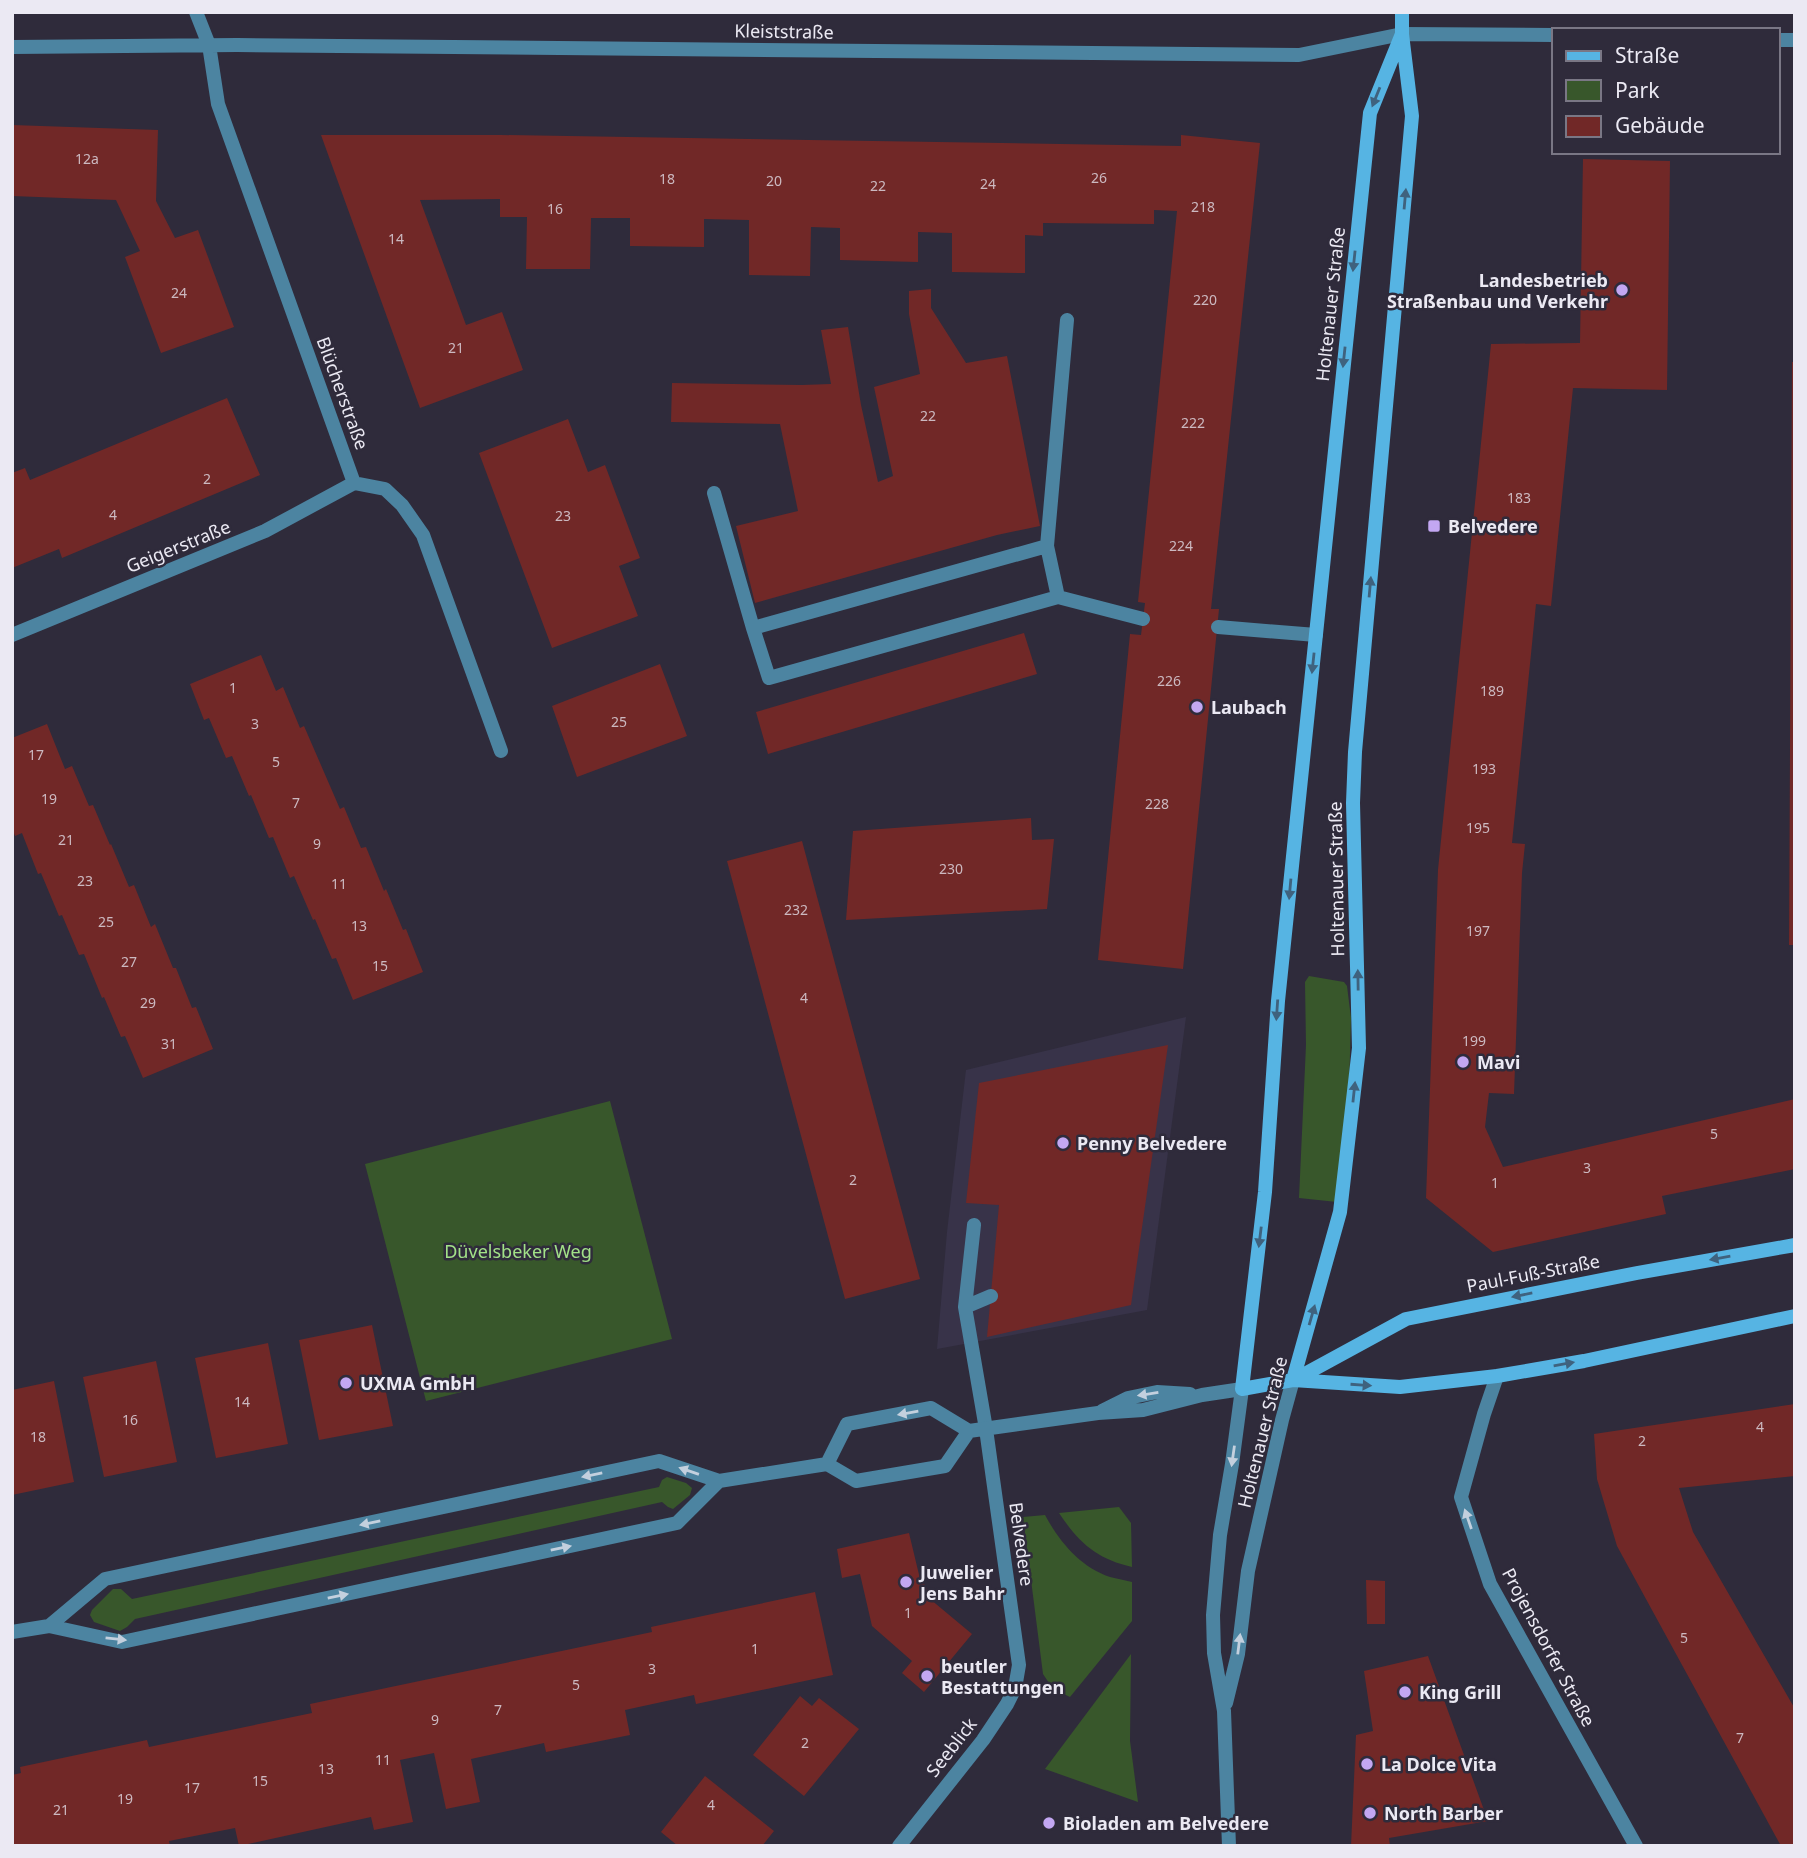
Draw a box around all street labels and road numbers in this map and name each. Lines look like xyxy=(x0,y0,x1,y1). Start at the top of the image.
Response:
street label: Kleiststraße xyxy=(734,18,834,44)
street label: Holtenauer Straße xyxy=(1310,226,1350,382)
street label: Blücherstraße xyxy=(311,333,375,453)
street label: Geigerstraße xyxy=(122,514,234,578)
street label: Holtenauer Straße xyxy=(1323,801,1349,957)
street label: Paul-Fuß-Straße xyxy=(1464,1248,1602,1298)
street label: Holtenauer Straße xyxy=(1232,1354,1292,1510)
street label: Belvedere xyxy=(1004,1501,1040,1587)
street label: Projensdorfer Straße xyxy=(1497,1564,1601,1730)
street label: Seeblick xyxy=(920,1712,982,1781)

